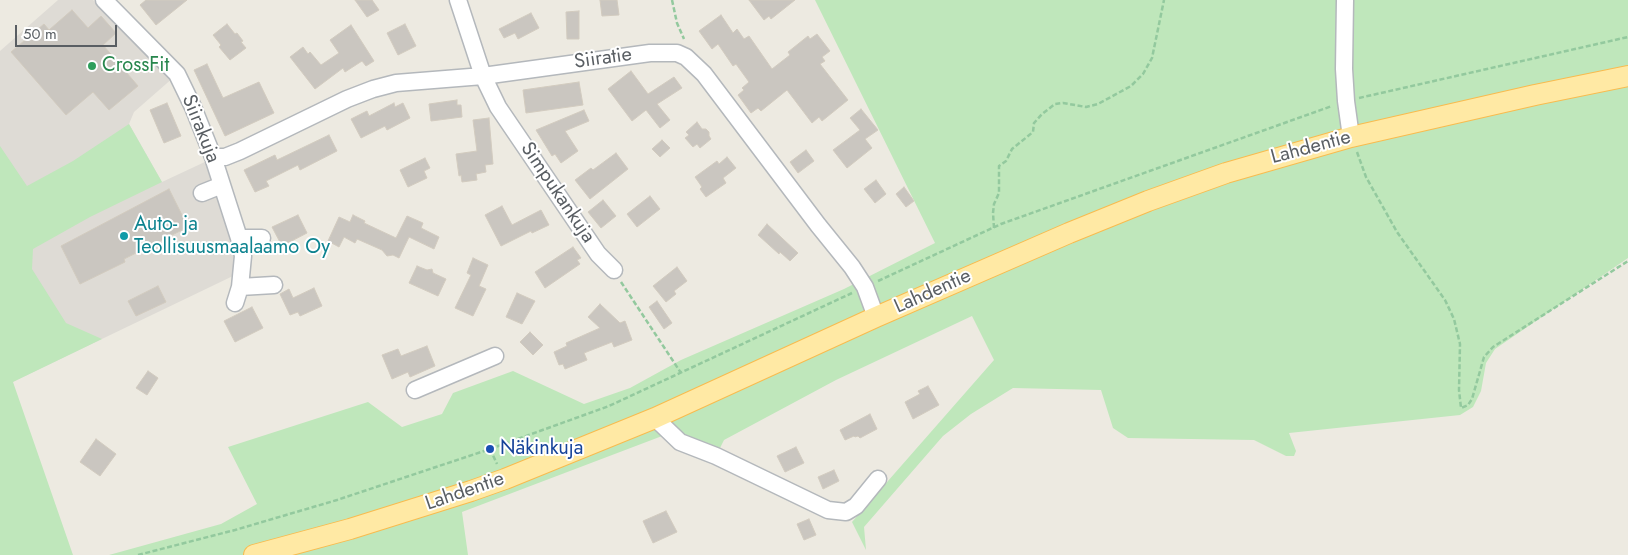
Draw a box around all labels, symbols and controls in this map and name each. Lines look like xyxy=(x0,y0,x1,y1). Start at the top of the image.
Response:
scale bar xyxy=(18,15,120,47)
text: 50 m xyxy=(23,23,57,45)
street label: Siiratie xyxy=(573,43,633,75)
place label: CrossFit xyxy=(102,54,169,78)
marker: CrossFit xyxy=(86,60,98,72)
street label: Siirakuja xyxy=(175,91,225,167)
street label: Lahdentie xyxy=(1268,126,1354,170)
street label: Simpukankuja xyxy=(515,138,599,248)
place label: Auto- ja Teollisuusmaalaamo Oy xyxy=(134,213,330,260)
marker: Auto- ja Teollisuusmaalaamo Oy xyxy=(118,230,130,242)
street label: Lahdentie xyxy=(891,264,975,320)
place label: Näkinkuja xyxy=(500,437,583,461)
marker: Näkinkuja xyxy=(484,443,496,455)
street label: Lahdentie xyxy=(423,467,507,517)

